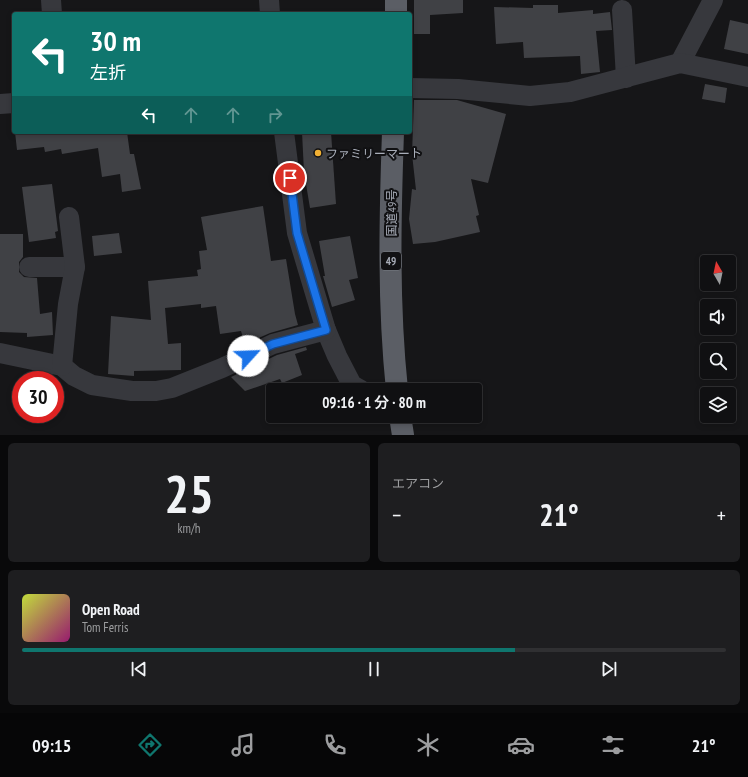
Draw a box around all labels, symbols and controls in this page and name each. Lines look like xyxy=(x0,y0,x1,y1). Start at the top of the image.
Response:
text: 30 m xyxy=(90,22,141,59)
icon: left xyxy=(24,28,76,80)
text: 左折 xyxy=(90,61,126,84)
icon: left xyxy=(138,104,160,126)
icon: ahead xyxy=(180,104,202,126)
icon: ahead xyxy=(222,104,244,126)
icon: right xyxy=(264,104,286,126)
place label: ファミリーマート xyxy=(326,146,422,161)
marker: ファミリーマート xyxy=(313,148,323,158)
pin xyxy=(273,161,307,195)
icon: arrive xyxy=(279,167,301,189)
street label: 国道49号 xyxy=(384,190,399,236)
road number: 49 xyxy=(381,252,401,270)
north arrow xyxy=(700,255,736,291)
map controls xyxy=(700,255,736,423)
button: sound xyxy=(700,299,736,335)
position arrow xyxy=(227,335,269,377)
button: search xyxy=(700,343,736,379)
speed limit sign: 30 xyxy=(12,371,64,423)
button: layers xyxy=(700,387,736,423)
text: 09:16 · 1 分 · 80 m xyxy=(322,393,426,412)
text: 25 xyxy=(164,460,214,527)
text: エアコン xyxy=(392,475,444,492)
text: 21° xyxy=(539,495,579,534)
text: − xyxy=(392,501,401,529)
text: + xyxy=(717,501,726,529)
text: km/h xyxy=(177,520,201,537)
text: Open Road xyxy=(82,600,140,619)
text: Tom Ferris xyxy=(82,619,128,636)
icon: previous xyxy=(128,658,150,680)
icon: pause xyxy=(363,658,385,680)
icon: next xyxy=(598,658,620,680)
icon: directions xyxy=(136,731,164,759)
icon: music xyxy=(229,731,257,759)
icon: phone xyxy=(321,731,349,759)
icon: climate xyxy=(414,731,442,759)
icon: car xyxy=(507,731,535,759)
icon: filters xyxy=(599,731,627,759)
text: 09:15 xyxy=(32,734,71,757)
text: 21° xyxy=(692,734,716,757)

